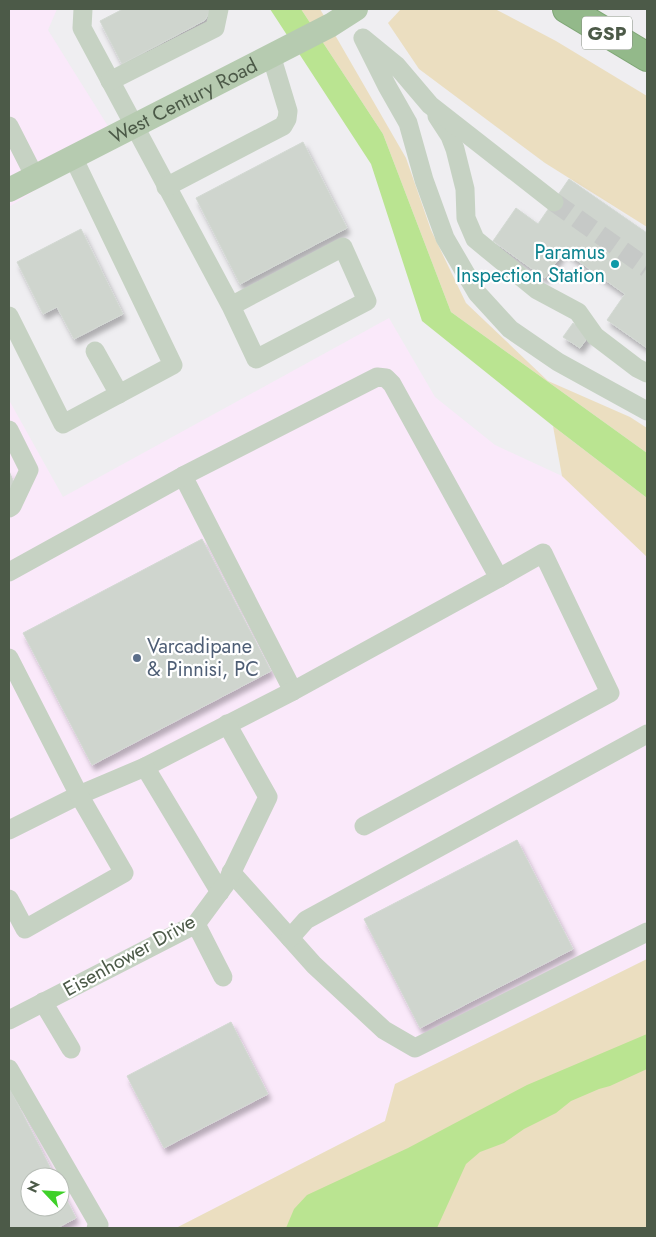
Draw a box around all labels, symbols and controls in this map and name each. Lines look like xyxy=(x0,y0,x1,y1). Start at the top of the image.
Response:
road number: GSP xyxy=(582,16,632,49)
street label: West Century Road xyxy=(105,51,263,151)
place label: Paramus Inspection Station xyxy=(456,238,605,290)
marker: Paramus Inspection Station xyxy=(609,258,621,270)
place label: Varcadipane & Pinnisi, PC xyxy=(147,632,259,684)
marker: Varcadipane & Pinnisi, PC xyxy=(131,652,143,664)
street label: Eisenhower Drive xyxy=(58,907,201,1004)
north arrow xyxy=(20,1167,70,1217)
text: N xyxy=(22,1177,45,1196)

